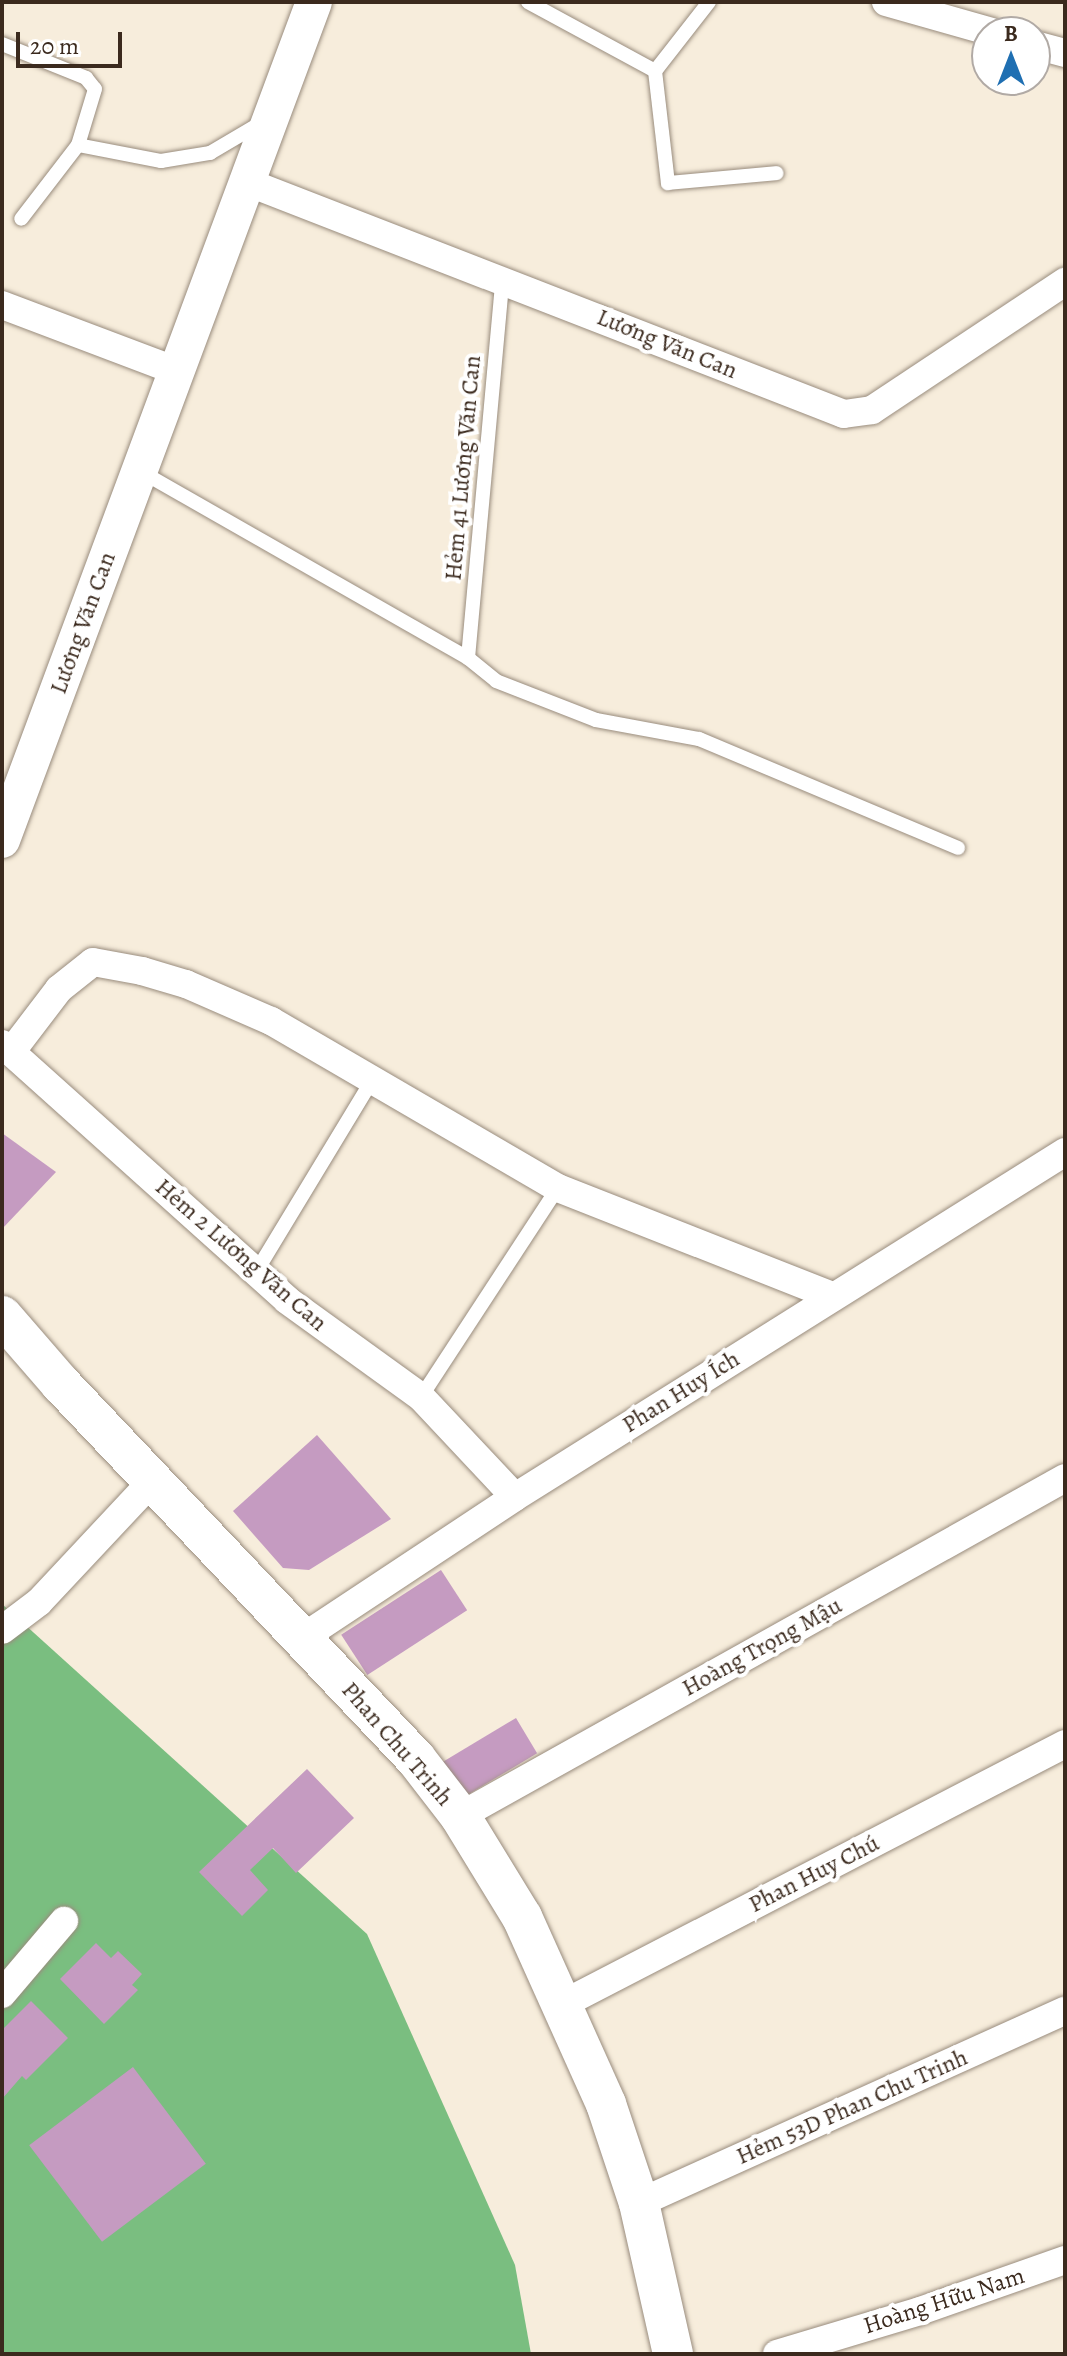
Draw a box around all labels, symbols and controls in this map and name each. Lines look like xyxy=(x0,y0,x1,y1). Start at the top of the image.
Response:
scale bar xyxy=(20,16,126,66)
north arrow xyxy=(971,16,1051,96)
text: B xyxy=(1004,19,1018,49)
text: 20 m xyxy=(30,30,79,62)
street label: Lương Văn Can xyxy=(593,303,741,385)
street label: Hẻm 41 Lương Văn Can xyxy=(439,354,487,582)
street label: Lương Văn Can xyxy=(44,548,122,698)
street label: Hẻm 2 Lương Văn Can xyxy=(149,1173,333,1337)
street label: Phan Huy Ích xyxy=(617,1345,745,1439)
street label: Hoàng Trọng Mậu xyxy=(677,1591,847,1703)
street label: Phan Chu Trinh xyxy=(335,1676,459,1812)
street label: Phan Huy Chú xyxy=(744,1829,884,1919)
street label: Hẻm 53D Phan Chu Trinh xyxy=(732,2043,972,2171)
street label: Hoàng Hữu Nam xyxy=(860,2261,1028,2341)

